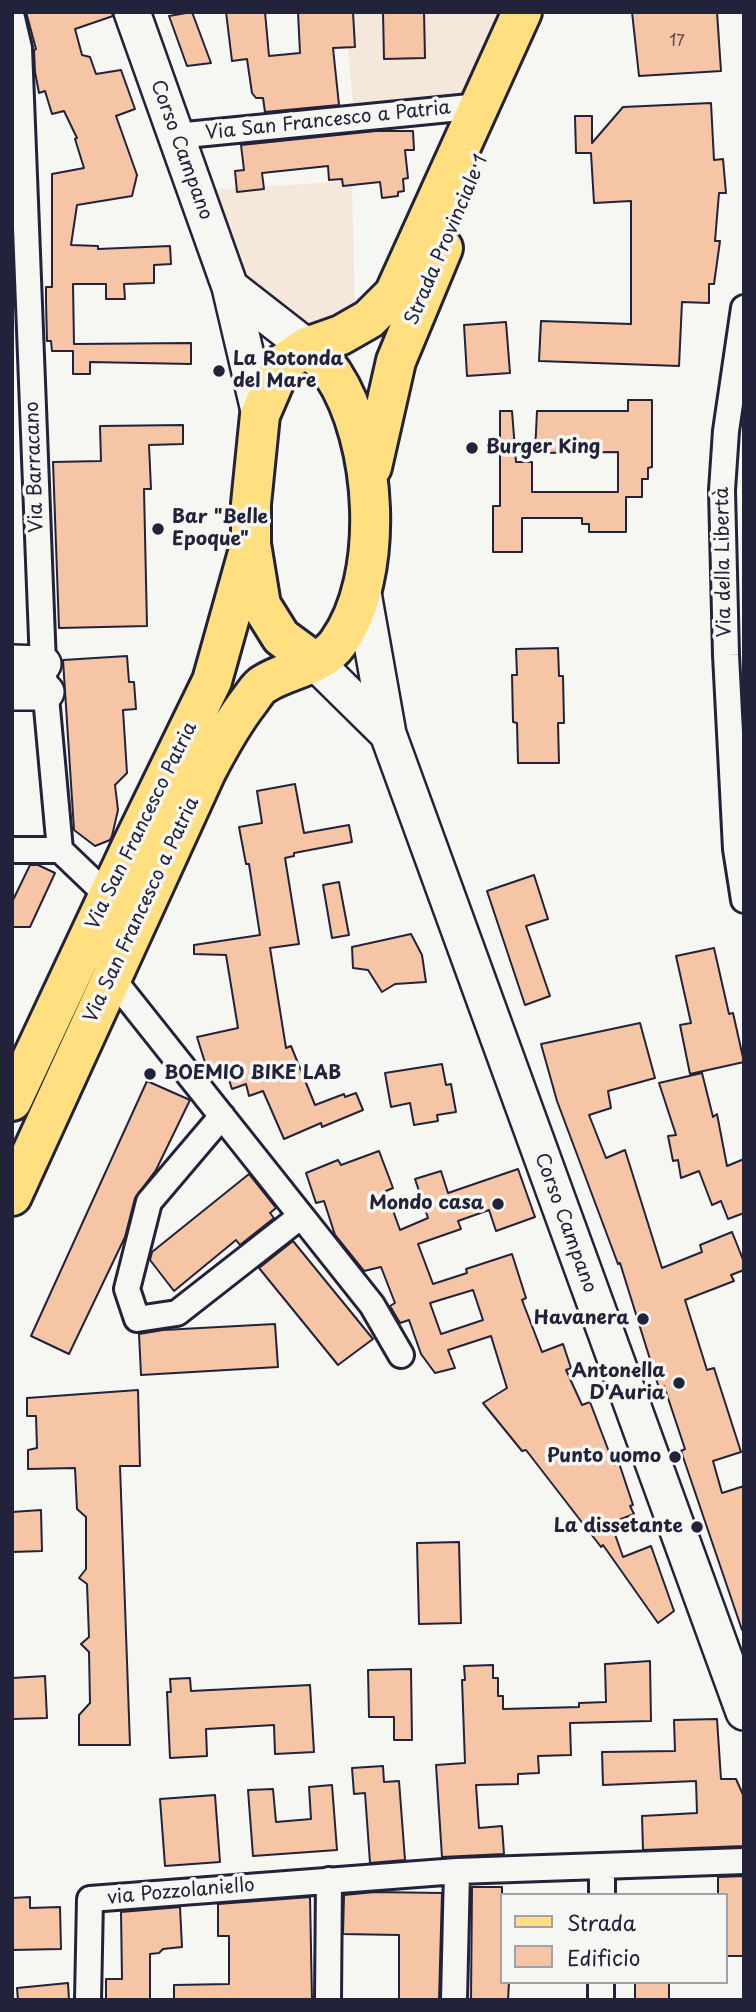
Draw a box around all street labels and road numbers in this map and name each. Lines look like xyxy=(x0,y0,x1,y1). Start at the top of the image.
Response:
street label: Corso Campano xyxy=(145,77,217,223)
street label: Via San Francesco a Patria xyxy=(204,97,452,145)
street label: Strada Provinciale 1 xyxy=(401,151,493,329)
street label: Via Barracano xyxy=(21,401,49,533)
street label: Via della Libertà xyxy=(711,487,737,637)
street label: Via San Francesco Patria xyxy=(82,718,202,934)
street label: Via San Francesco a Patria xyxy=(80,794,204,1026)
street label: Corso Campano xyxy=(529,1150,601,1296)
street label: via Pozzolaniello xyxy=(107,1874,255,1910)

